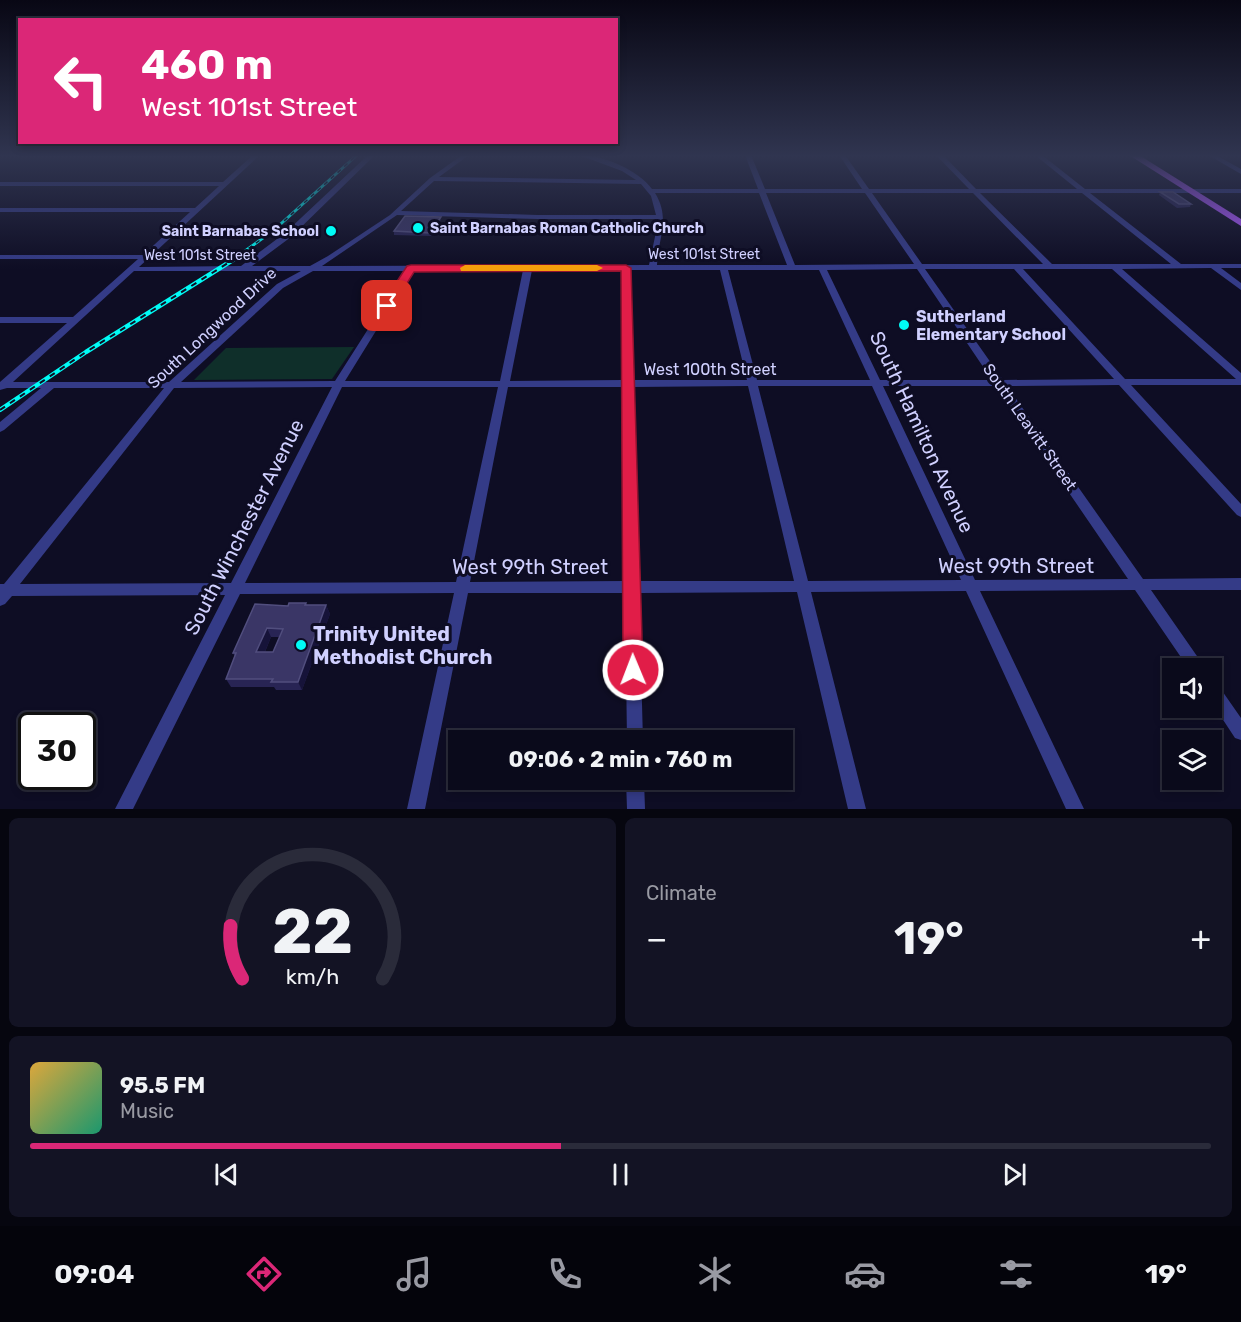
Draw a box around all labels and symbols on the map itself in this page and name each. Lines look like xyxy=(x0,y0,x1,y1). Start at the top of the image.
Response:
place label: Saint Barnabas Roman Catholic Church xyxy=(430,220,704,237)
marker: Saint Barnabas Roman Catholic Church xyxy=(411,221,425,235)
place label: Saint Barnabas School xyxy=(162,223,319,240)
marker: Saint Barnabas School xyxy=(324,224,338,238)
street label: West 101st Street xyxy=(648,246,761,263)
street label: West 101st Street xyxy=(144,247,257,264)
street label: South Longwood Drive xyxy=(144,263,280,393)
pin xyxy=(361,280,412,331)
place label: Sutherland Elementary School xyxy=(916,307,1066,344)
marker: Sutherland Elementary School xyxy=(897,318,911,332)
street label: South Hamilton Avenue xyxy=(865,327,979,537)
street label: West 100th Street xyxy=(643,360,777,379)
street label: South Leavitt Street xyxy=(979,360,1081,494)
street label: South Winchester Avenue xyxy=(179,415,309,639)
street label: West 99th Street xyxy=(938,554,1094,578)
street label: West 99th Street xyxy=(452,555,608,579)
place label: Trinity United Methodist Church xyxy=(313,622,493,669)
marker: Trinity United Methodist Church xyxy=(294,638,308,652)
position arrow xyxy=(601,638,665,702)
speed limit sign: 30 xyxy=(18,712,96,790)

